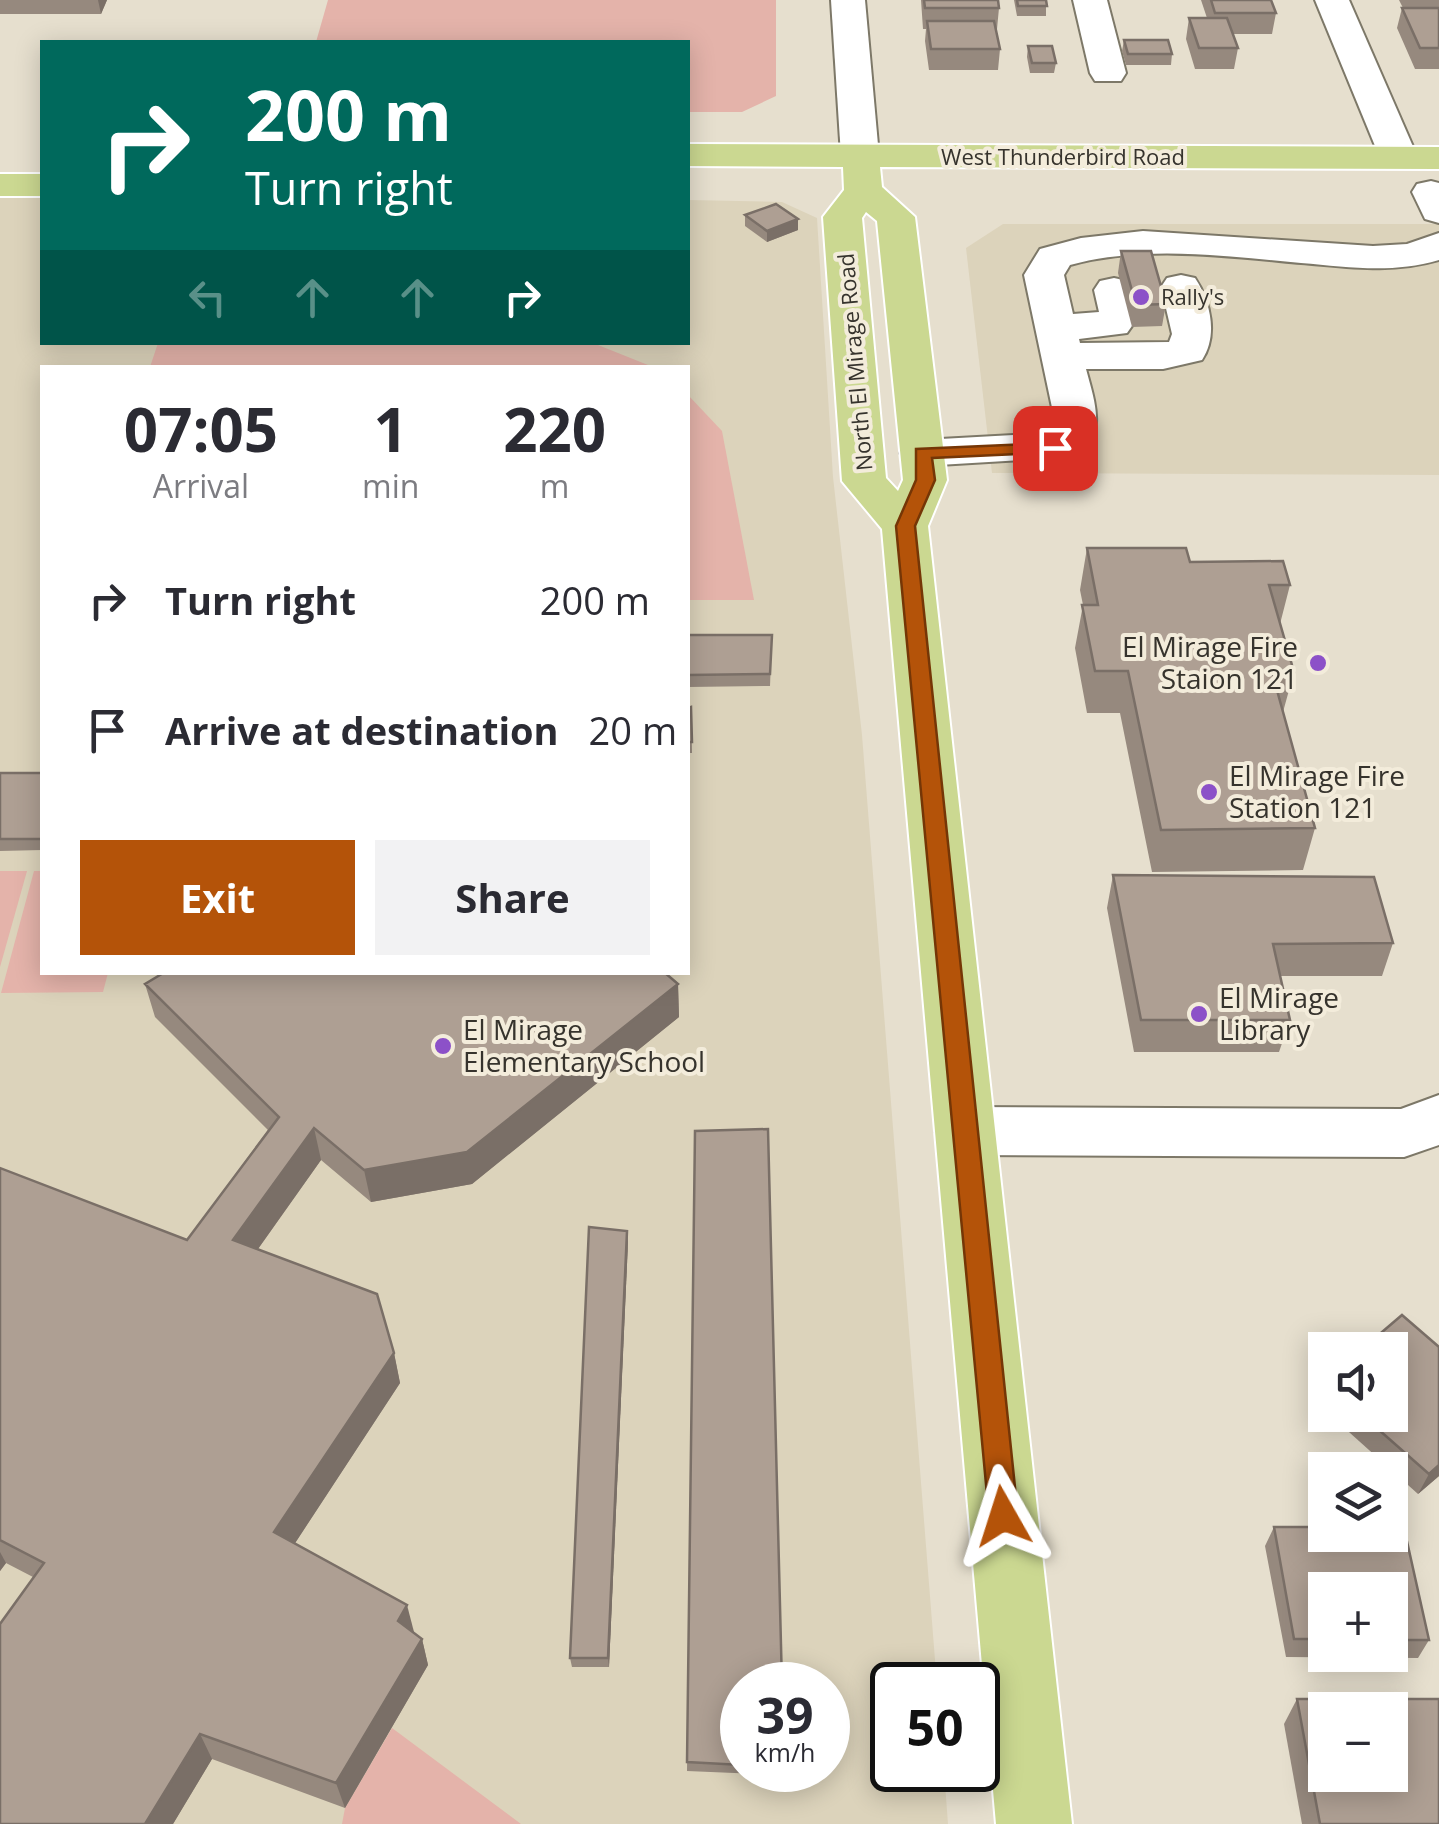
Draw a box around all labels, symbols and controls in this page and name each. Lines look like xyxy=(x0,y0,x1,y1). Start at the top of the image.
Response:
text: 200 m xyxy=(245,66,452,162)
icon: right xyxy=(80,80,210,210)
street label: West Thunderbird Road xyxy=(941,141,1185,171)
text: Turn right xyxy=(245,157,453,218)
street label: North El Mirage Road xyxy=(830,252,878,472)
icon: left xyxy=(180,270,235,325)
icon: ahead xyxy=(285,270,340,325)
icon: ahead xyxy=(390,270,445,325)
icon: right xyxy=(495,270,550,325)
place label: Rally's xyxy=(1161,281,1224,311)
marker: Rally's xyxy=(1130,286,1152,308)
text: 07:05 xyxy=(124,388,278,470)
text: 1 xyxy=(374,388,408,470)
text: 220 xyxy=(503,388,606,470)
pin xyxy=(1013,406,1098,491)
icon: arrive xyxy=(1028,421,1083,476)
text: Arrival xyxy=(153,464,249,507)
text: min xyxy=(362,464,419,507)
text: m xyxy=(540,464,569,507)
icon: right xyxy=(80,573,135,628)
text: Turn right xyxy=(165,574,356,626)
text: 200 m xyxy=(540,574,650,626)
place label: El Mirage Fire Staion 121 xyxy=(1122,627,1298,697)
marker: El Mirage Fire Staion 121 xyxy=(1307,652,1329,674)
icon: arrive xyxy=(80,703,135,758)
text: Arrive at destination xyxy=(165,704,559,756)
text: 20 m xyxy=(589,704,677,756)
place label: El Mirage Fire Station 121 xyxy=(1229,756,1405,826)
marker: El Mirage Fire Station 121 xyxy=(1198,781,1220,803)
button: Exit xyxy=(80,840,355,955)
button: Share xyxy=(375,840,650,955)
place label: El Mirage Library xyxy=(1219,978,1339,1048)
marker: El Mirage Library xyxy=(1188,1003,1210,1025)
place label: El Mirage Elementary School xyxy=(463,1010,705,1080)
marker: El Mirage Elementary School xyxy=(432,1035,454,1057)
map controls xyxy=(1308,1332,1408,1792)
button: sound xyxy=(1308,1332,1408,1432)
button: layers xyxy=(1308,1452,1408,1552)
position arrow xyxy=(951,1464,1055,1568)
button: + xyxy=(1308,1572,1408,1672)
speed limit sign: 50 xyxy=(870,1662,1000,1792)
text: 39 xyxy=(756,1681,814,1749)
button: − xyxy=(1308,1692,1408,1792)
text: km/h xyxy=(755,1735,815,1769)

